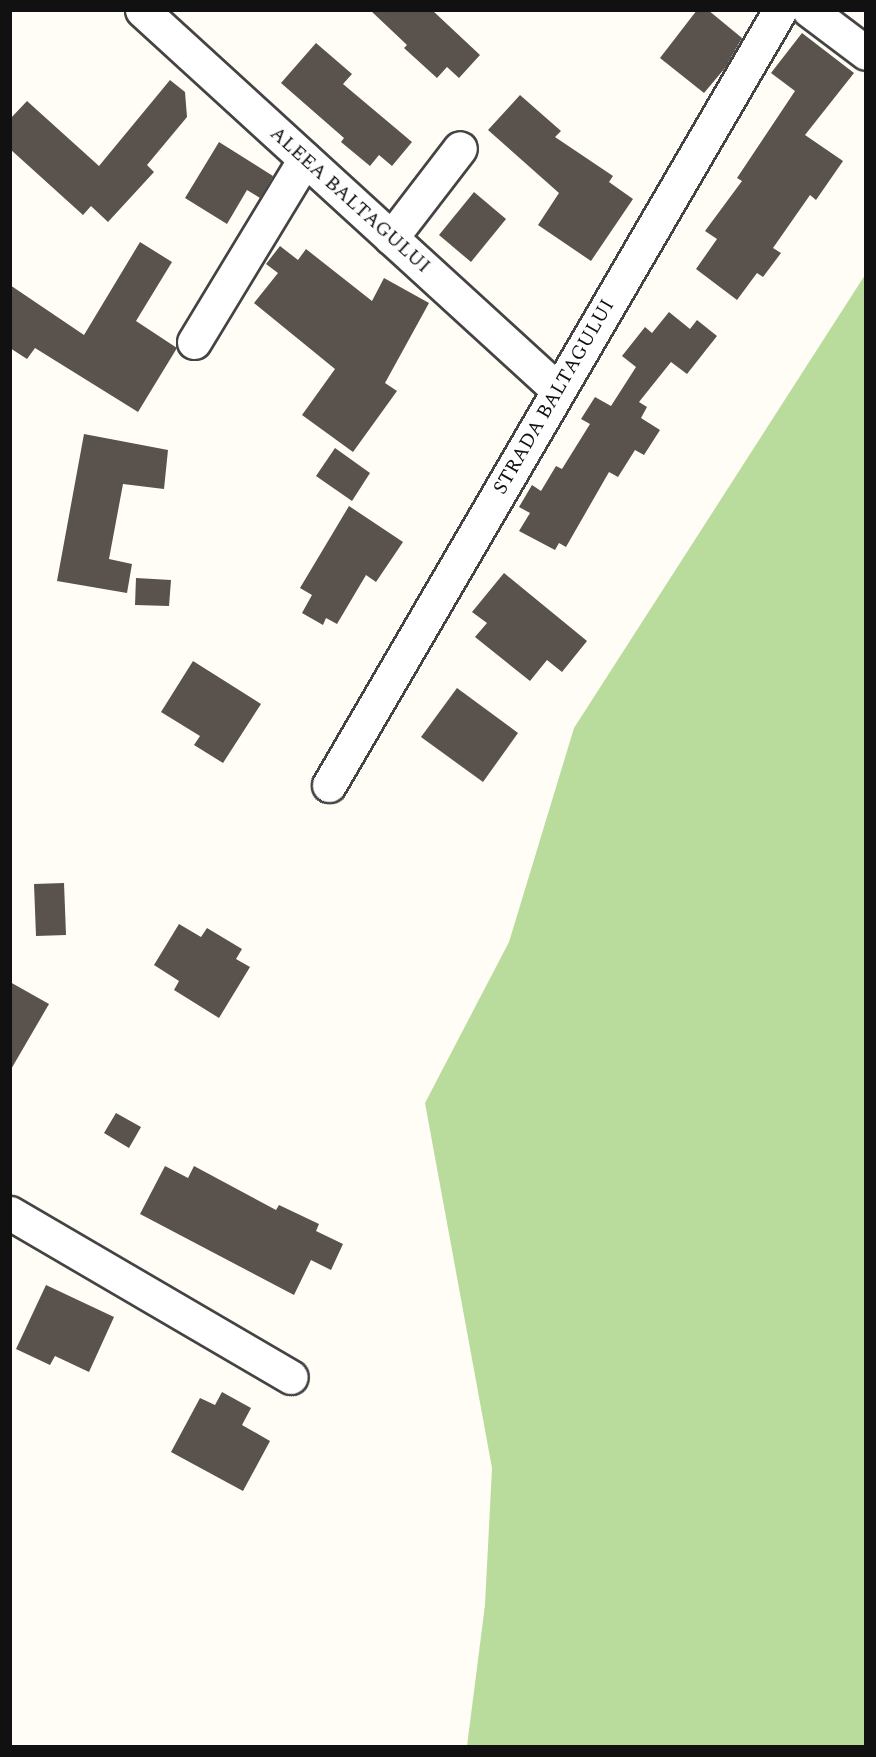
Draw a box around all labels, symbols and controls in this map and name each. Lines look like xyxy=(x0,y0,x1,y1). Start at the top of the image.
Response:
street label: ALEEA BALTAGULUI xyxy=(265,122,435,278)
street label: STRADA BALTAGULUI xyxy=(488,295,620,499)

